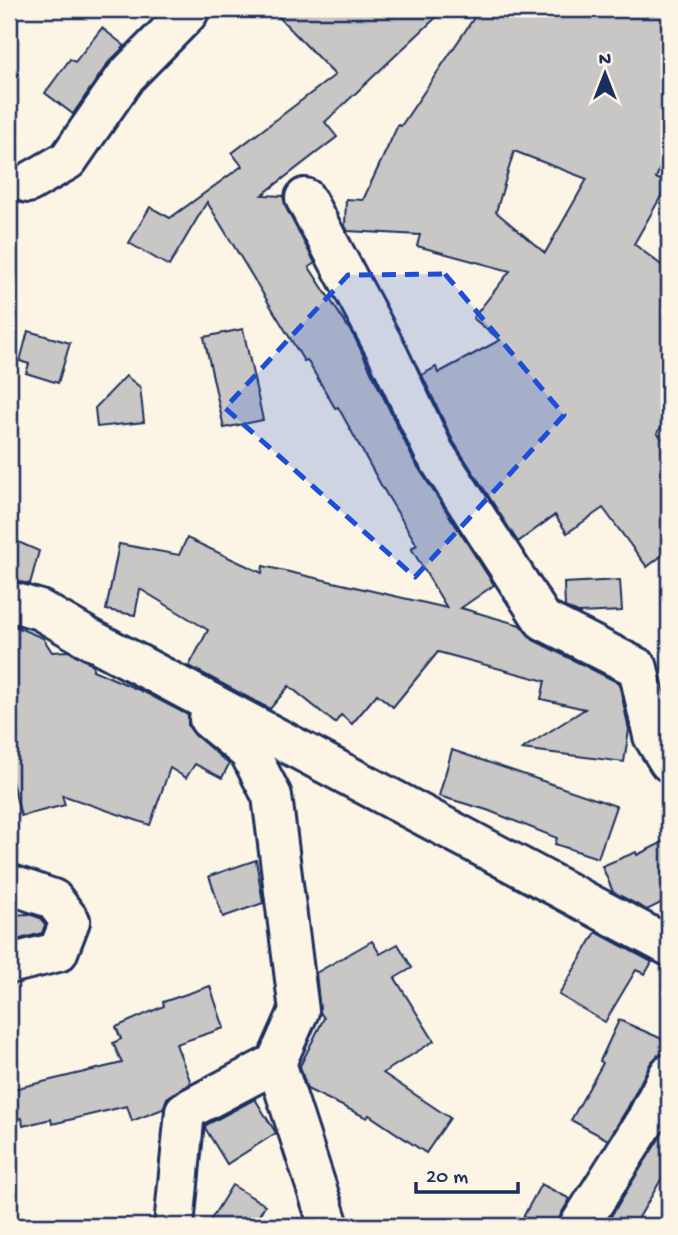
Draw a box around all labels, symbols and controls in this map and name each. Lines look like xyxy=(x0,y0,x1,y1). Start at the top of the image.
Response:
north arrow xyxy=(570,38,640,108)
text: N xyxy=(599,49,611,72)
scale bar xyxy=(416,1151,517,1195)
text: 20 m xyxy=(426,1166,468,1191)

